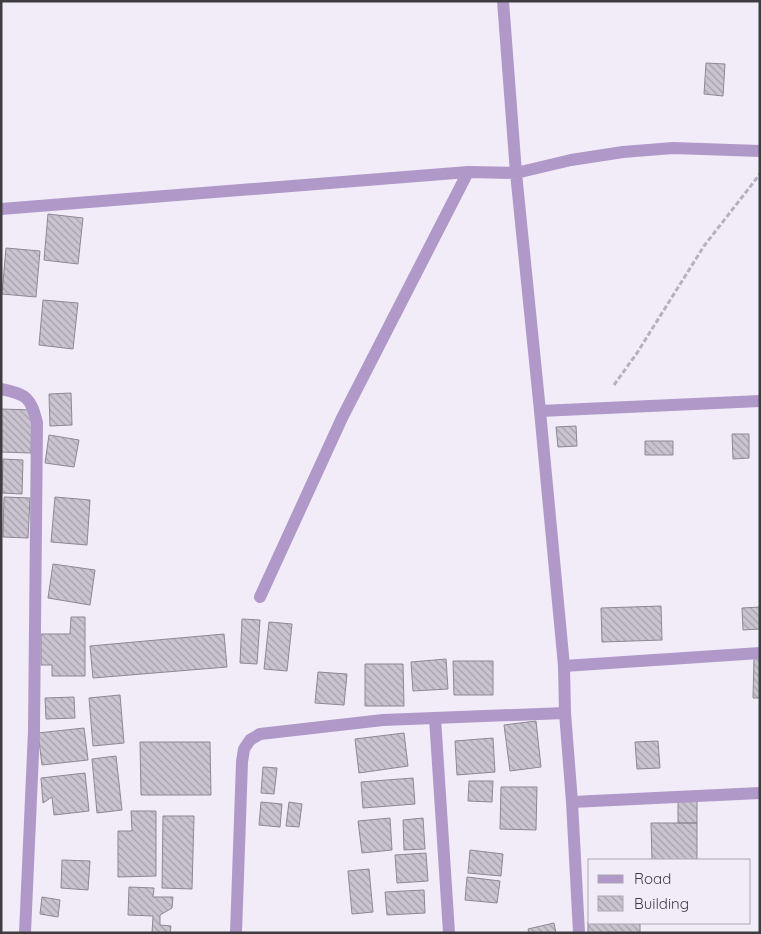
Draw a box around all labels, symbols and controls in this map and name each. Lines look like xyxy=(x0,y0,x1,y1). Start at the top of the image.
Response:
legend xyxy=(588,859,751,924)
text: Road xyxy=(634,869,671,888)
text: Building xyxy=(634,894,689,913)

